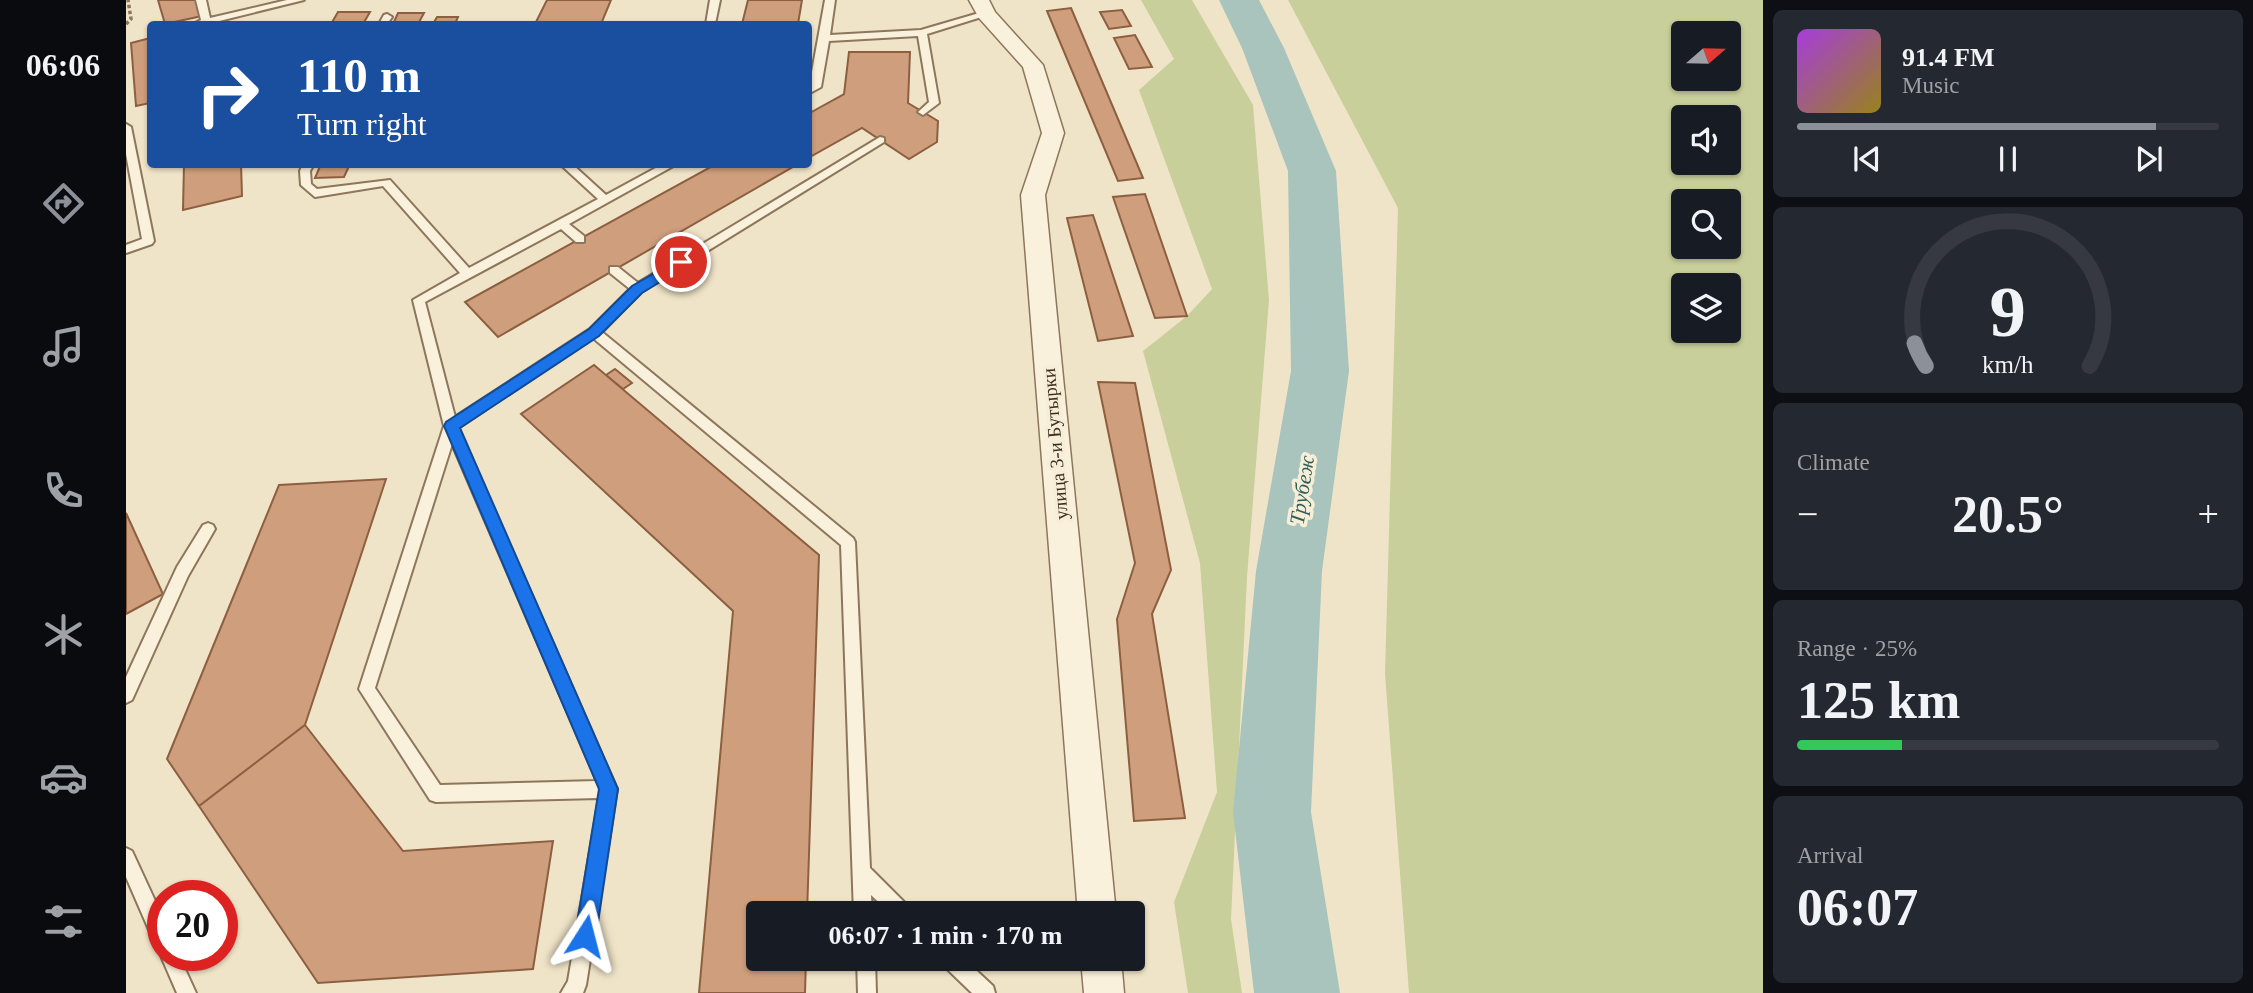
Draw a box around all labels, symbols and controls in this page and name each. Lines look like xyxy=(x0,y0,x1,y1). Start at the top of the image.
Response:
north arrow xyxy=(1671,21,1741,91)
map controls xyxy=(1671,21,1741,343)
text: 91.4 FM xyxy=(1902,43,1994,72)
text: 06:06 xyxy=(26,47,100,83)
text: 110 m xyxy=(297,48,421,103)
icon: right xyxy=(182,49,273,140)
text: Music xyxy=(1902,73,1960,98)
button: sound xyxy=(1671,105,1741,175)
text: Turn right xyxy=(297,106,427,142)
icon: previous xyxy=(1848,140,1886,178)
icon: pause xyxy=(1989,140,2027,178)
icon: next xyxy=(2130,140,2168,178)
icon: directions xyxy=(39,179,88,228)
button: search xyxy=(1671,189,1741,259)
pin xyxy=(651,232,711,292)
icon: arrive xyxy=(662,243,700,281)
text: 9 xyxy=(1990,271,2026,352)
button: layers xyxy=(1671,273,1741,343)
icon: music xyxy=(39,322,88,371)
text: km/h xyxy=(1982,351,2034,378)
street label: улица 3-и Бутырки xyxy=(1038,367,1072,521)
text: Climate xyxy=(1797,450,1870,475)
water label: Трубеж xyxy=(1285,453,1319,526)
icon: phone xyxy=(39,466,88,515)
text: 20.5° xyxy=(1952,486,2064,543)
text: − xyxy=(1797,493,1818,535)
text: + xyxy=(2198,493,2219,535)
icon: climate xyxy=(39,610,88,659)
text: Range · 25% xyxy=(1797,636,1917,661)
text: 125 km xyxy=(1797,672,1960,729)
icon: car xyxy=(39,753,88,802)
text: Arrival xyxy=(1797,843,1863,868)
text: 06:07 xyxy=(1797,879,1918,936)
speed limit sign: 20 xyxy=(147,880,238,971)
icon: filters xyxy=(39,897,88,946)
position arrow xyxy=(548,899,622,973)
text: 06:07 · 1 min · 170 m xyxy=(829,921,1063,950)

